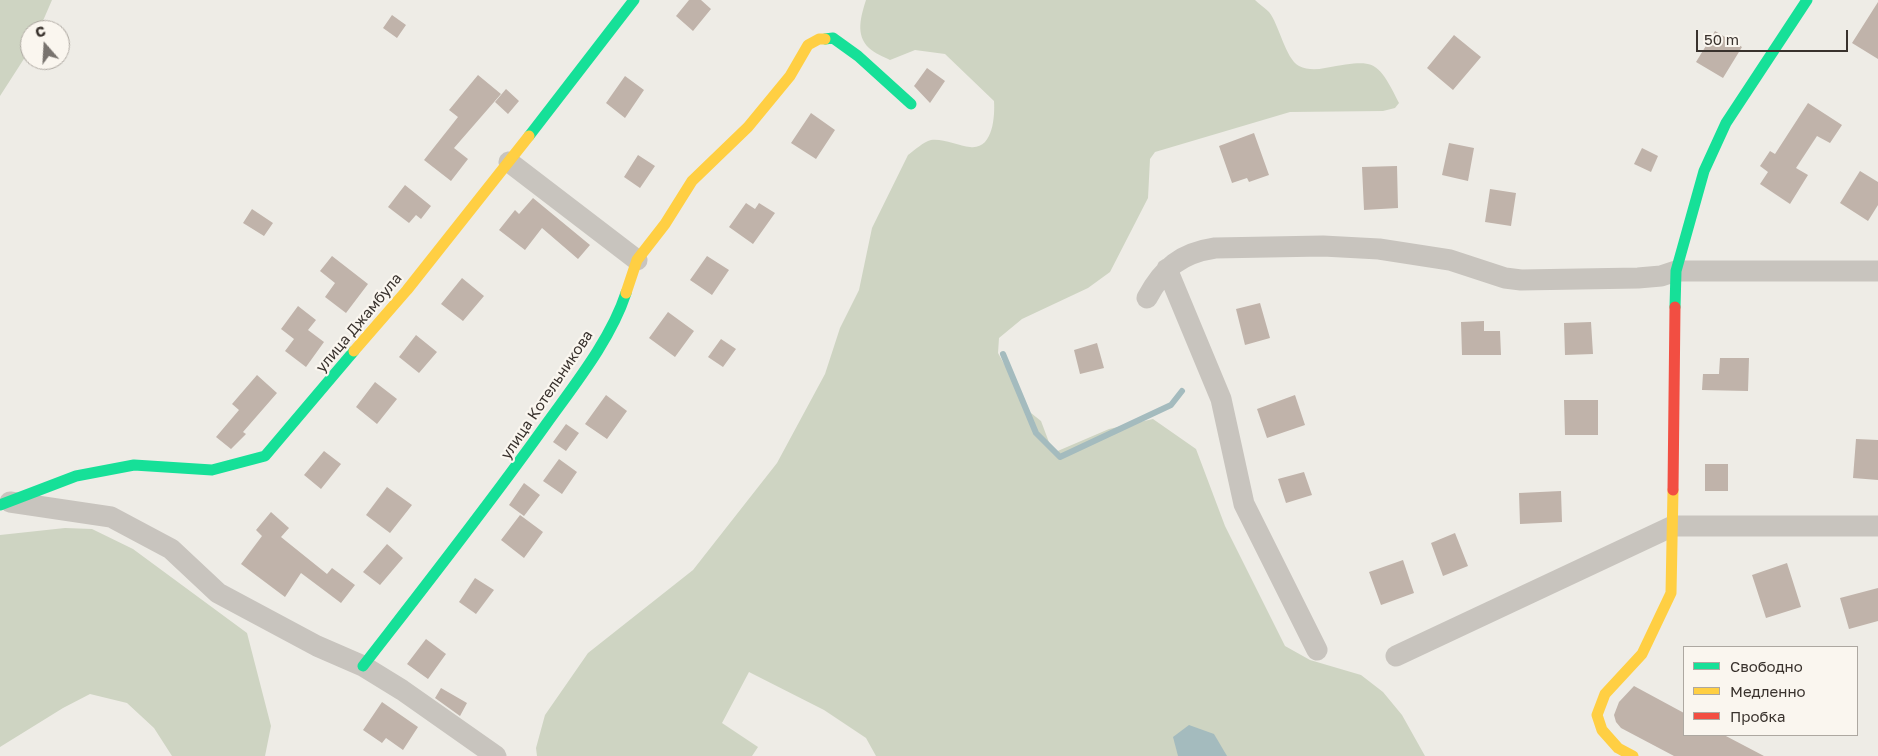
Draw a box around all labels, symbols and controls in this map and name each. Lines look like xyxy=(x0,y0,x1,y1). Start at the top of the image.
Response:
north arrow xyxy=(20,20,70,70)
scale bar xyxy=(1698,20,1850,52)
text: С xyxy=(33,22,48,41)
text: 50 m xyxy=(1704,30,1739,48)
street label: улица Джамбула xyxy=(312,270,406,376)
street label: улица Котельникова xyxy=(497,327,597,463)
legend xyxy=(1683,646,1858,736)
text: Свободно xyxy=(1730,657,1803,675)
text: Медленно xyxy=(1730,682,1806,700)
text: Пробка xyxy=(1730,707,1785,725)

